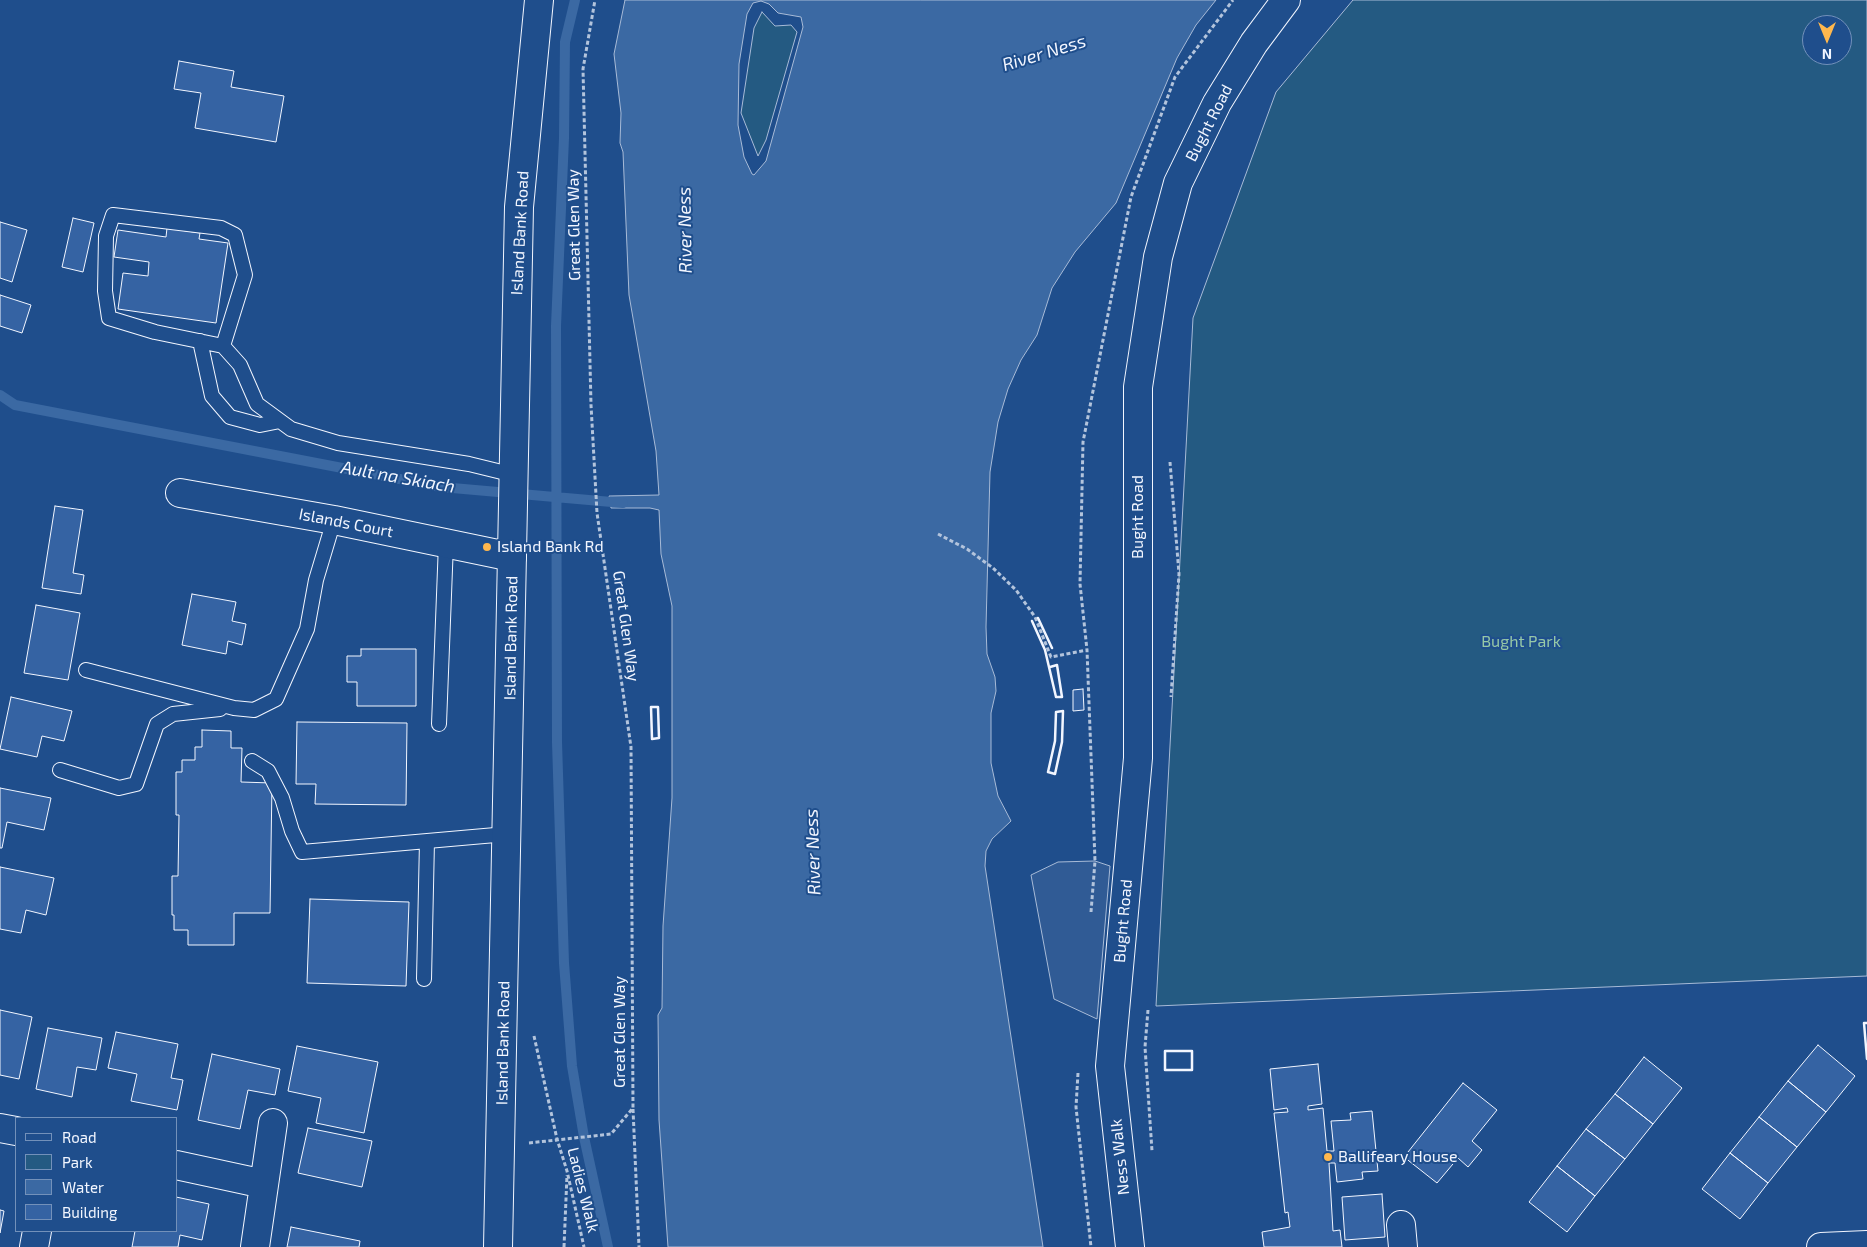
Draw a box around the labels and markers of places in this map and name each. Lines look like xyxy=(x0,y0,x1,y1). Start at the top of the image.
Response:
place label: Island Bank Rd xyxy=(497,537,604,557)
marker: Island Bank Rd xyxy=(481,541,493,553)
place label: Ballifeary House xyxy=(1338,1147,1458,1167)
marker: Ballifeary House xyxy=(1322,1151,1334,1163)

